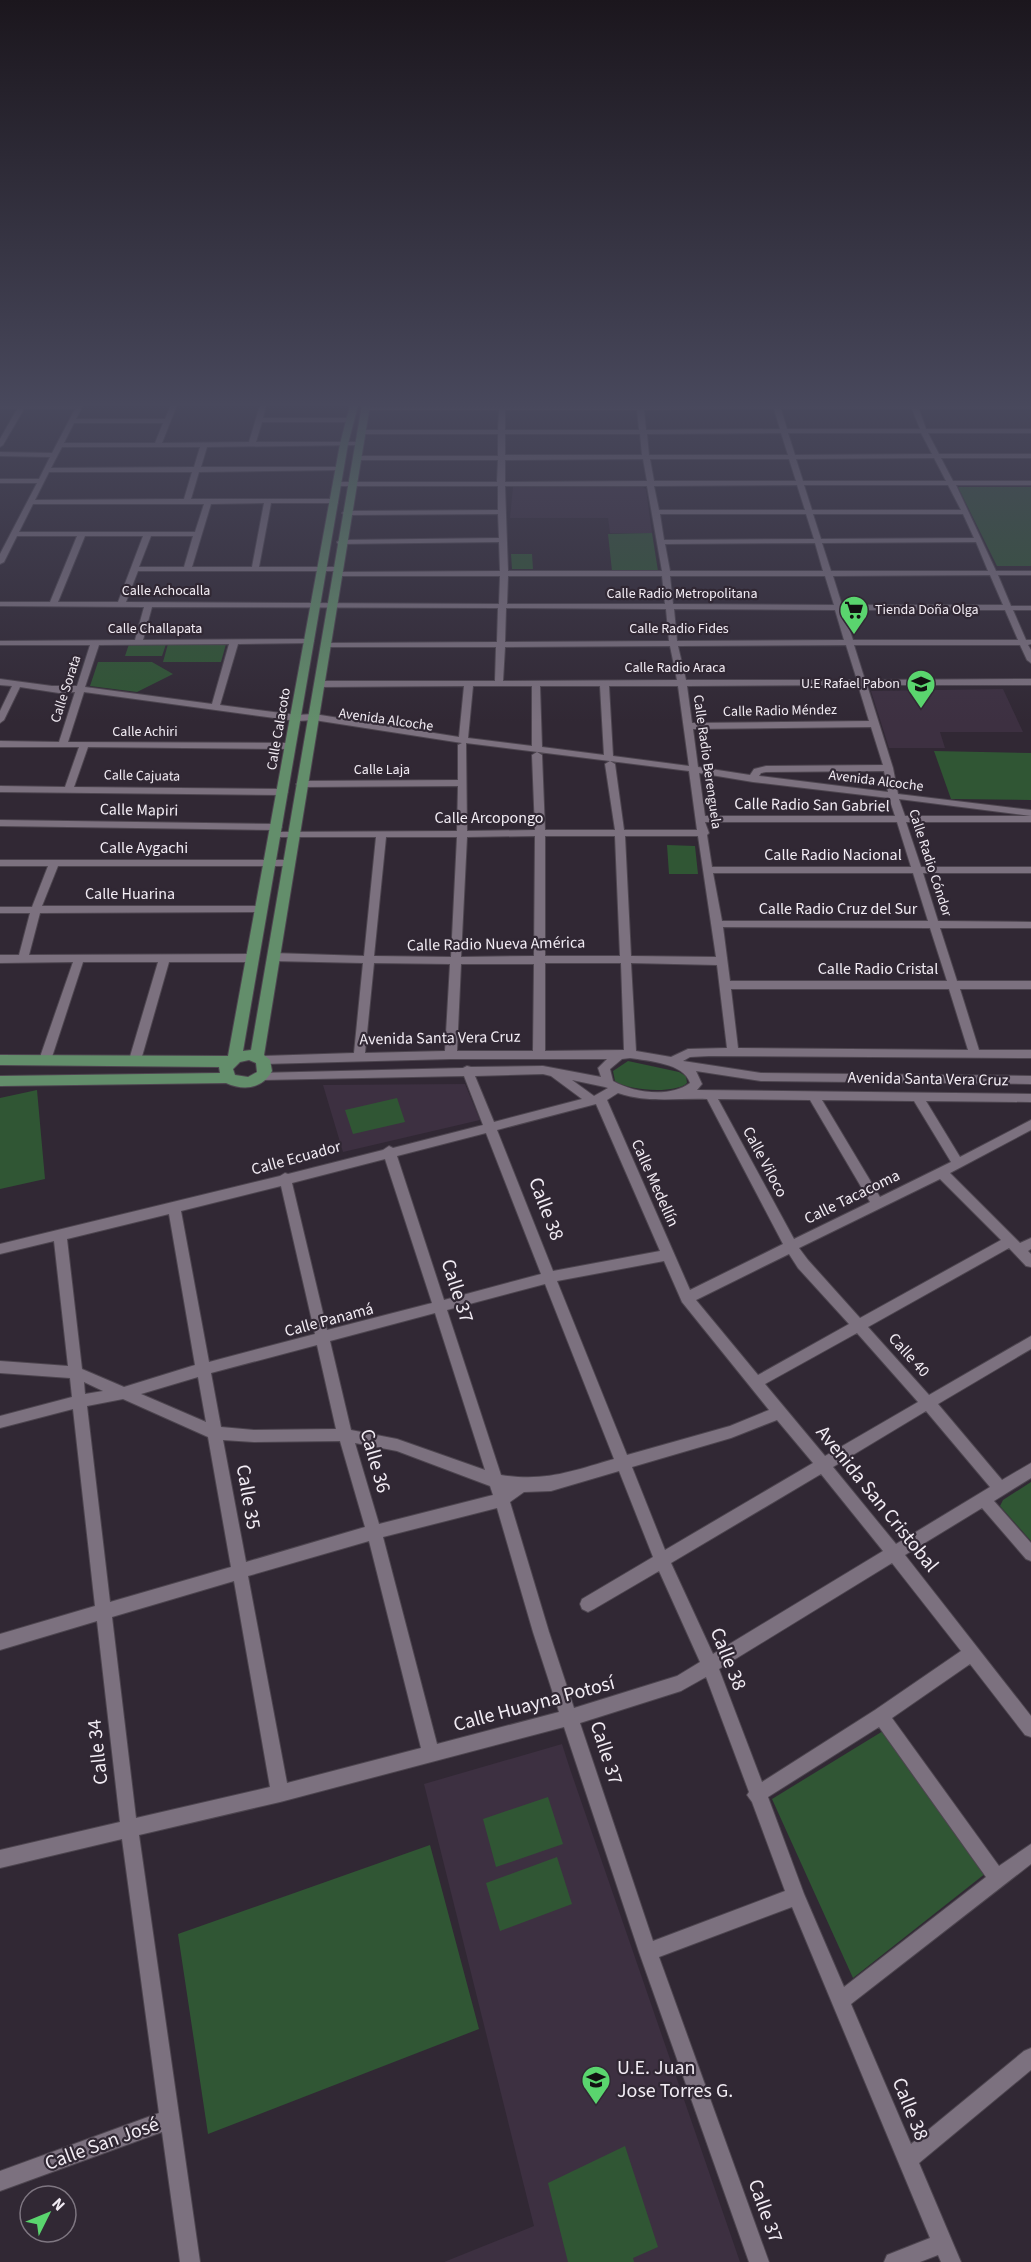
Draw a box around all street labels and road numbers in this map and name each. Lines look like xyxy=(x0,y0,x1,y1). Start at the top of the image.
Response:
street label: Calle Achocalla xyxy=(122,581,210,601)
street label: Calle Radio Metropolitana xyxy=(606,584,758,604)
street label: Calle Challapata xyxy=(108,619,202,639)
street label: Calle Radio Fides xyxy=(629,619,729,639)
street label: Calle Sorata xyxy=(46,653,86,725)
street label: Calle Radio Araca xyxy=(625,658,726,678)
street label: Calle Calacoto xyxy=(262,686,296,772)
street label: Calle Radio Berenguela xyxy=(688,694,726,830)
street label: Calle Radio Méndez xyxy=(723,700,837,722)
street label: Avenida Alcoche xyxy=(337,703,435,737)
street label: Calle Achiri xyxy=(112,722,178,742)
street label: Calle Laja xyxy=(354,760,410,780)
street label: Calle Cajuata xyxy=(104,765,180,787)
street label: Avenida Alcoche xyxy=(827,765,925,797)
street label: Calle Radio San Gabriel xyxy=(734,793,890,817)
street label: Calle Mapiri xyxy=(100,798,178,822)
street label: Calle Arcopongo xyxy=(434,807,544,829)
street label: Calle Radio Cóndor xyxy=(903,807,957,919)
street label: Calle Aygachi xyxy=(100,837,188,859)
street label: Calle Radio Nacional xyxy=(764,844,902,866)
street label: Calle Huarina xyxy=(85,883,175,905)
street label: Calle Radio Cruz del Sur xyxy=(759,898,918,920)
street label: Calle Radio Nueva América xyxy=(407,931,585,957)
street label: Calle Radio Cristal xyxy=(818,958,938,980)
street label: Avenida Santa Vera Cruz xyxy=(359,1026,521,1050)
street label: Avenida Santa Vera Cruz xyxy=(847,1067,1009,1091)
street label: Calle Viloco xyxy=(737,1123,793,1201)
street label: Calle Ecuador xyxy=(249,1135,344,1181)
street label: Calle Medellín xyxy=(626,1136,684,1230)
street label: Calle Tacacoma xyxy=(800,1164,904,1230)
street label: Calle 38 xyxy=(521,1173,571,1245)
street label: Calle 37 xyxy=(434,1256,480,1327)
street label: Calle Panamá xyxy=(282,1298,376,1342)
street label: Calle 40 xyxy=(883,1328,935,1382)
street label: Avenida San Cristobal xyxy=(809,1420,945,1578)
street label: Calle 36 xyxy=(353,1426,398,1496)
street label: Calle 35 xyxy=(229,1462,267,1532)
street label: Calle 38 xyxy=(703,1623,753,1695)
street label: Calle Huayna Potosí xyxy=(450,1669,619,1739)
street label: Calle 34 xyxy=(81,1718,115,1786)
street label: Calle 37 xyxy=(583,1718,629,1789)
street label: Calle 38 xyxy=(885,2073,935,2145)
street label: Calle San José xyxy=(41,2110,163,2178)
street label: Calle 37 xyxy=(741,2175,789,2247)

